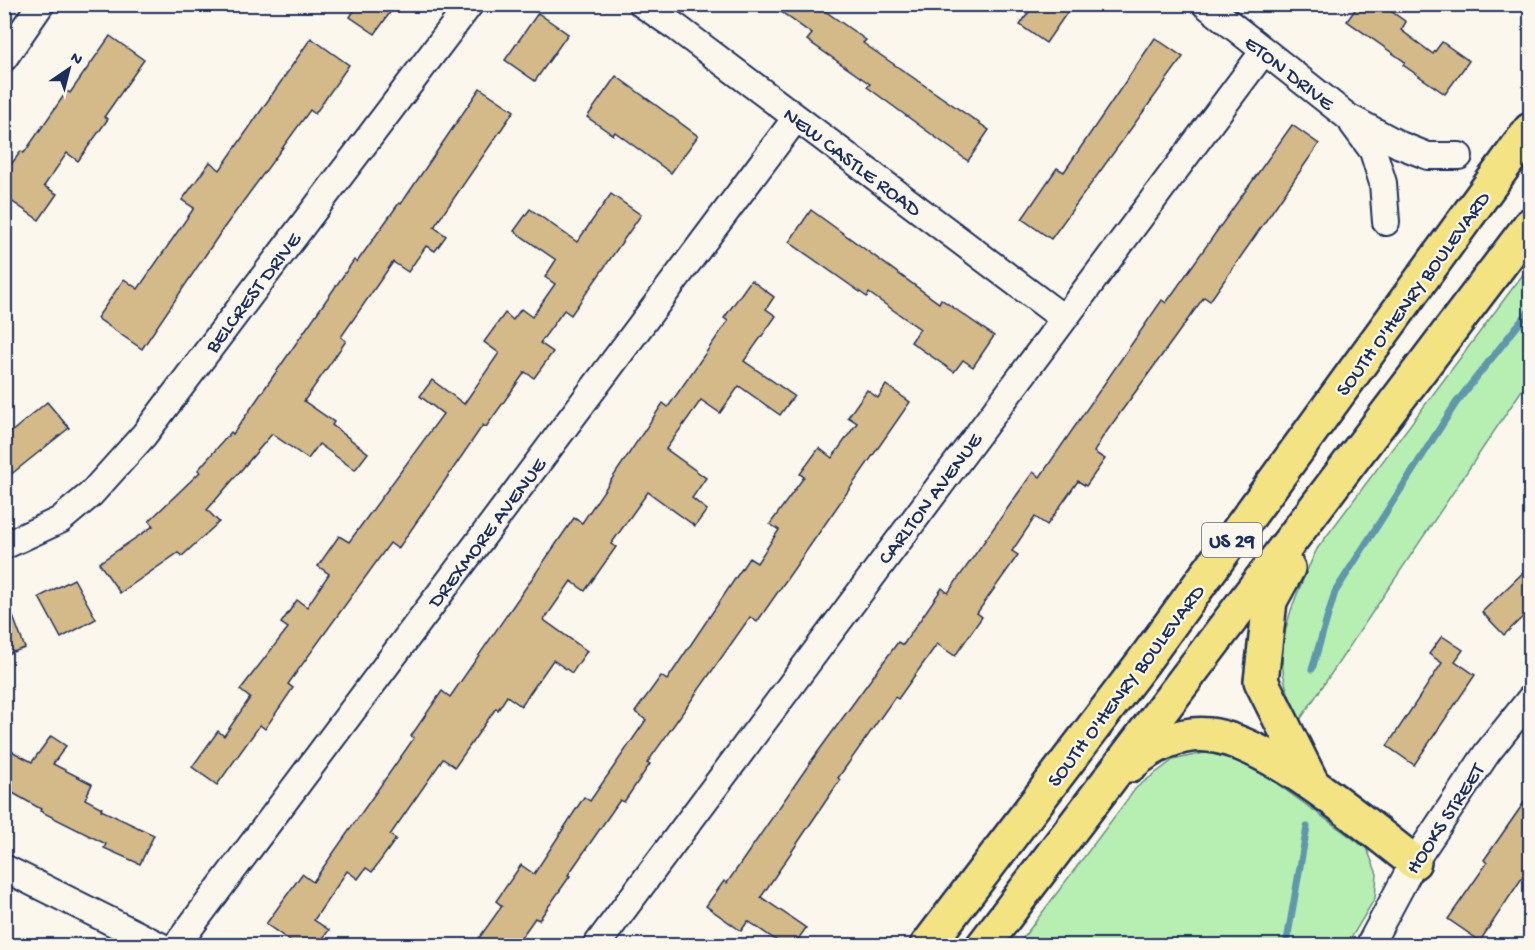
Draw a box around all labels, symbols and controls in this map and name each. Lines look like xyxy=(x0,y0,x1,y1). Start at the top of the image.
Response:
street label: ETON DRIVE xyxy=(1238,32,1338,118)
north arrow xyxy=(39,39,99,99)
text: N xyxy=(66,49,86,71)
street label: NEW CASTLE ROAD xyxy=(777,104,925,224)
street label: SOUTH O'HENRY BOULEVARD xyxy=(1332,188,1498,402)
street label: BELCREST DRIVE xyxy=(201,228,309,360)
street label: CARLTON AVENUE xyxy=(874,429,990,571)
street label: DREXMORE AVENUE xyxy=(423,453,554,616)
road number: US 29 xyxy=(1202,523,1262,557)
street label: SOUTH O'HENRY BOULEVARD xyxy=(1043,581,1212,793)
street label: HOOKS STREET xyxy=(1402,759,1492,880)

